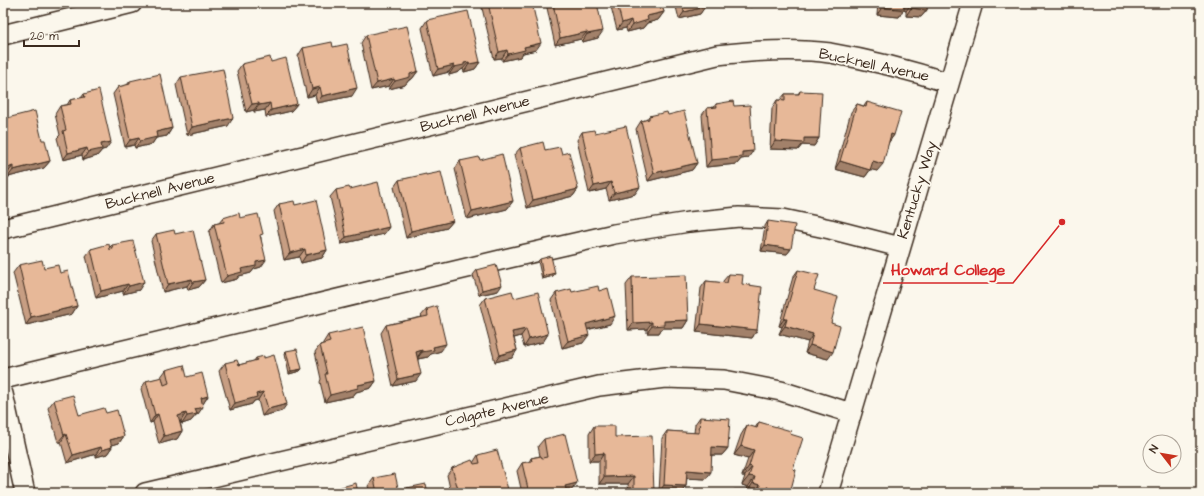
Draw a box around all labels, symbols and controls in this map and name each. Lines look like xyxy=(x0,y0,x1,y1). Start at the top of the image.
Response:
scale bar xyxy=(24,22,79,48)
text: 20 m xyxy=(30,28,59,45)
street label: Bucknell Avenue xyxy=(817,43,931,87)
street label: Bucknell Avenue xyxy=(418,90,532,138)
street label: Kentucky Way xyxy=(892,138,943,242)
street label: Bucknell Avenue xyxy=(103,167,217,215)
callout: Howard College xyxy=(883,255,1013,283)
text: Howard College xyxy=(891,259,1005,283)
street label: Colgate Avenue xyxy=(443,388,551,433)
north arrow xyxy=(1142,434,1182,474)
text: N xyxy=(1146,442,1162,456)

